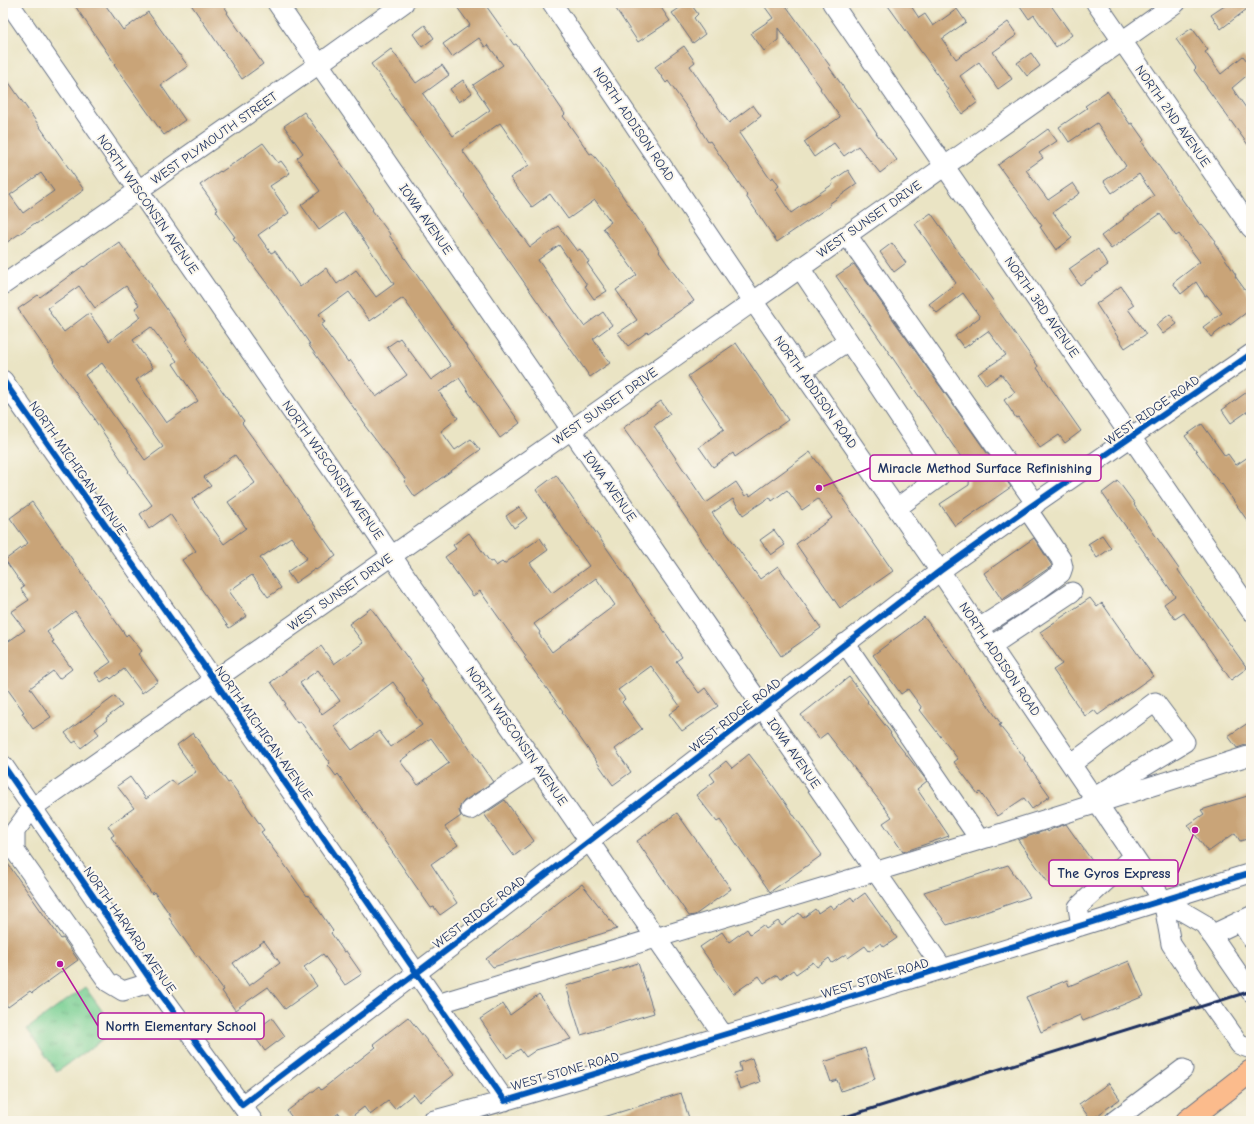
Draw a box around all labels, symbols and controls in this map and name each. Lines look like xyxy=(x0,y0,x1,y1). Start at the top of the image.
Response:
street label: NORTH 2ND AVENUE xyxy=(1132,62,1214,170)
street label: NORTH ADDISON ROAD xyxy=(590,64,678,184)
street label: WEST PLYMOUTH STREET xyxy=(148,88,280,187)
street label: NORTH WISCONSIN AVENUE xyxy=(94,132,202,276)
street label: WEST SUNSET DRIVE xyxy=(814,177,924,261)
street label: IOWA AVENUE xyxy=(396,181,456,257)
street label: NORTH 3RD AVENUE xyxy=(1002,254,1082,360)
street label: NORTH ADDISON ROAD xyxy=(771,333,861,451)
street label: WEST SUNSET DRIVE xyxy=(550,364,660,448)
street label: WEST RIDGE ROAD xyxy=(1102,372,1202,448)
street label: NORTH MICHIGAN AVENUE xyxy=(26,398,130,538)
street label: NORTH WISCONSIN AVENUE xyxy=(279,398,387,542)
street label: IOWA AVENUE xyxy=(580,448,640,524)
callout: Miracle Method Surface Refinishing xyxy=(870,455,1101,481)
text: Miracle Method Surface Refinishing xyxy=(878,460,1092,477)
street label: WEST SUNSET DRIVE xyxy=(285,550,395,634)
street label: NORTH ADDISON ROAD xyxy=(956,599,1044,719)
street label: NORTH MICHIGAN AVENUE xyxy=(212,663,316,803)
street label: NORTH WISCONSIN AVENUE xyxy=(463,664,571,808)
street label: WEST RIDGE ROAD xyxy=(686,675,784,755)
street label: IOWA AVENUE xyxy=(764,715,824,791)
callout: The Gyros Express xyxy=(1049,860,1178,886)
street label: NORTH HARVARD AVENUE xyxy=(81,864,180,996)
text: The Gyros Express xyxy=(1058,865,1171,882)
street label: WEST RIDGE ROAD xyxy=(430,872,528,952)
street label: WEST STONE ROAD xyxy=(819,955,931,1001)
callout: North Elementary School xyxy=(98,1013,264,1039)
text: North Elementary School xyxy=(106,1018,256,1035)
street label: WEST STONE ROAD xyxy=(509,1048,621,1094)

